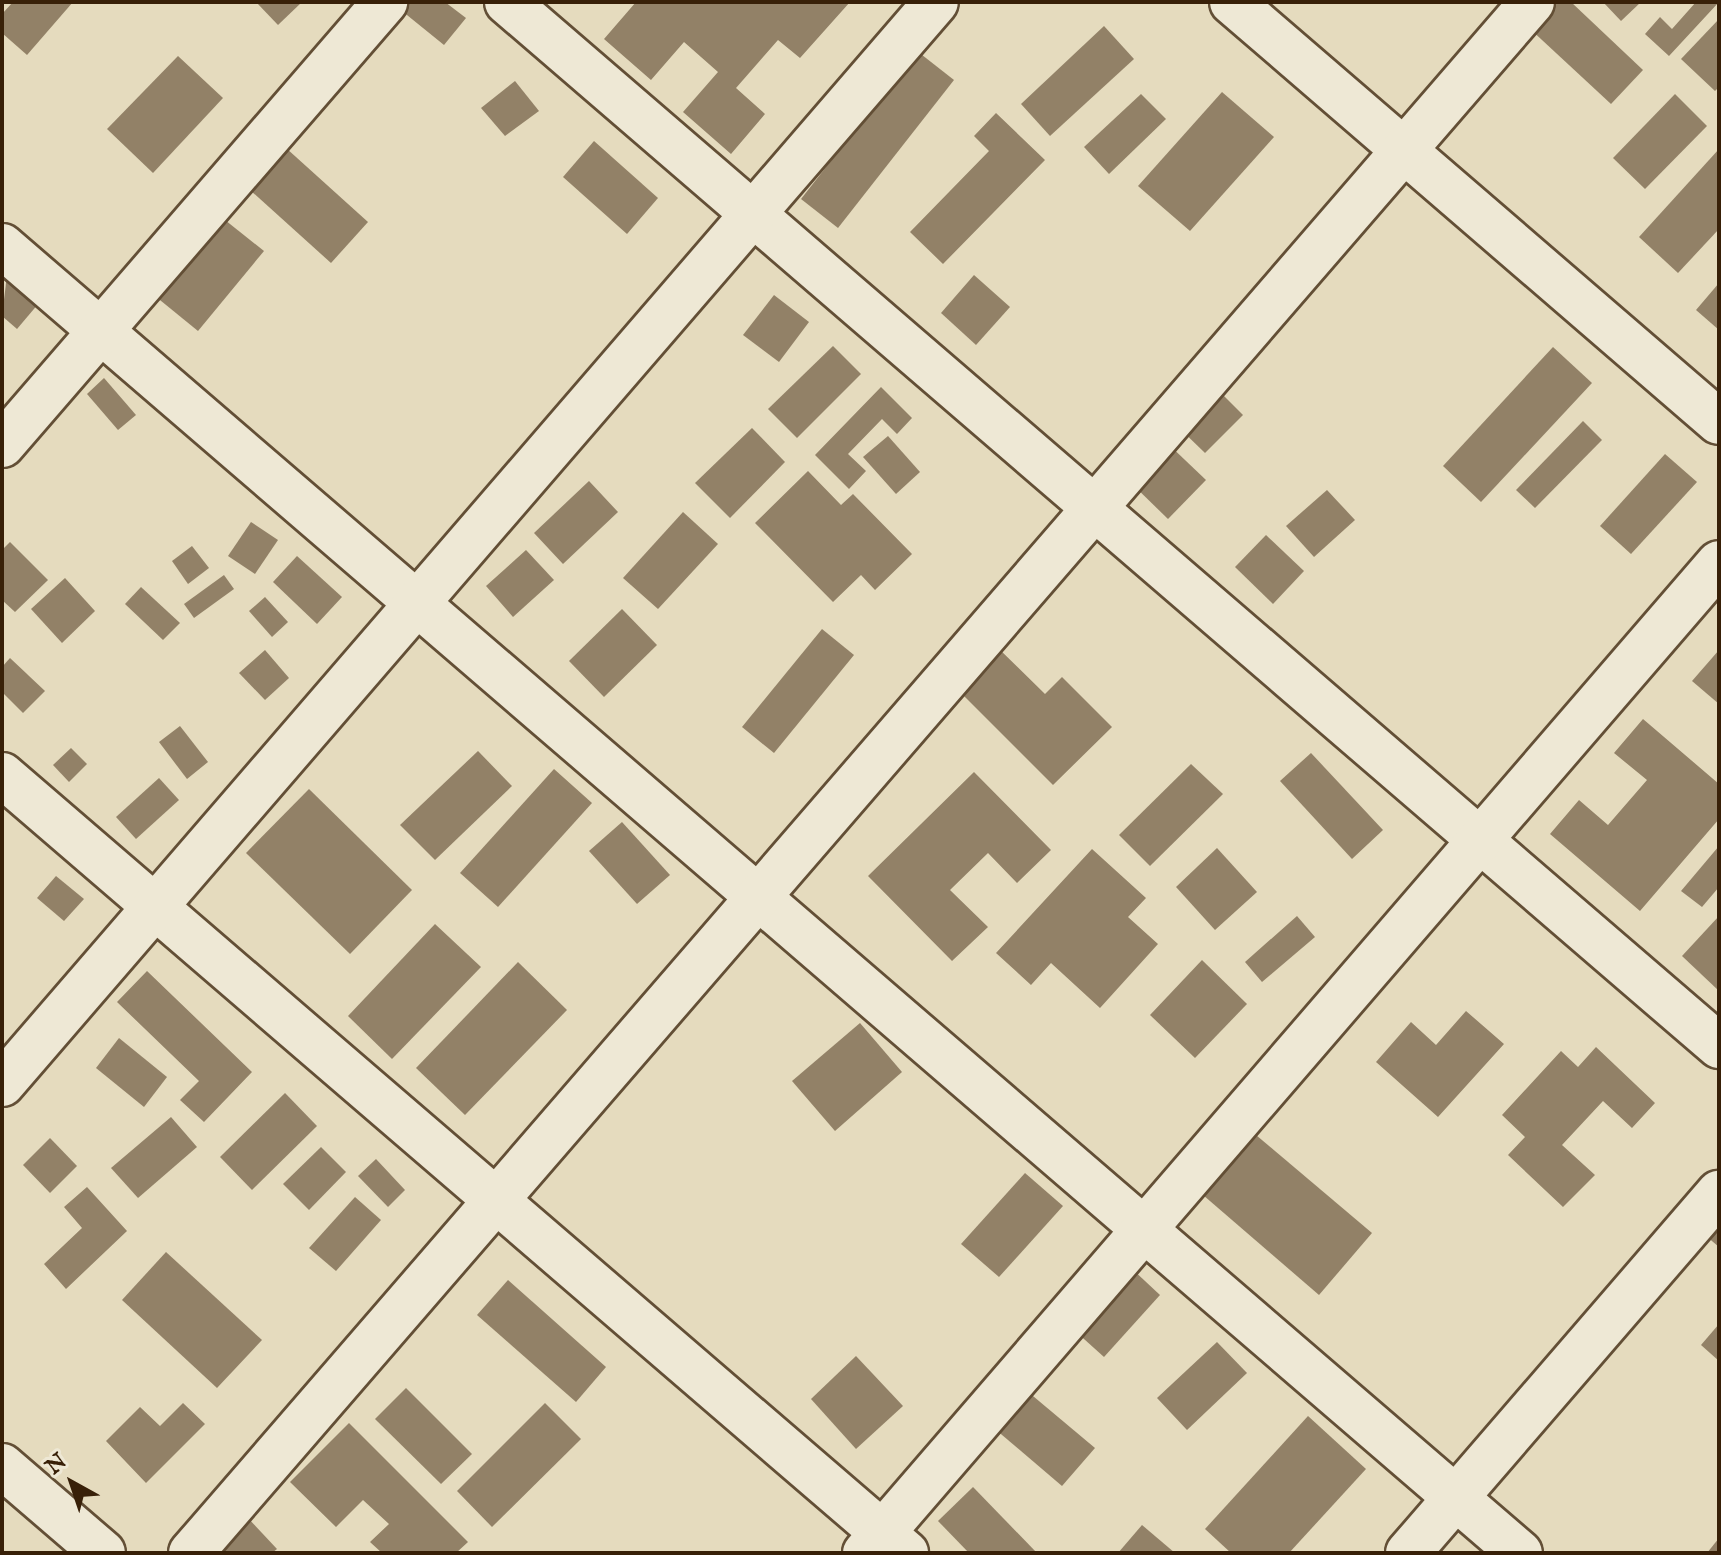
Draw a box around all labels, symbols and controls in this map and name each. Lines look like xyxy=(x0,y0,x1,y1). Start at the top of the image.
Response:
north arrow xyxy=(32,1443,112,1523)
text: N xyxy=(40,1448,73,1481)

